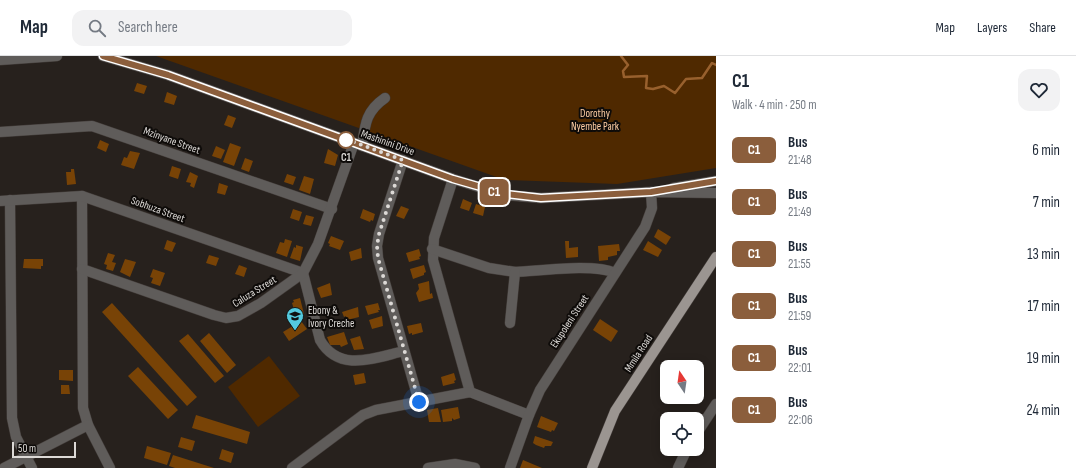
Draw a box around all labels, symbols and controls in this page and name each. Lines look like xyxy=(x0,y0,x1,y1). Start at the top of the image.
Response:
search box xyxy=(72,10,352,46)
text: Map xyxy=(20,16,48,39)
icon: search xyxy=(86,17,108,39)
text: Search here xyxy=(118,18,178,37)
text: Map xyxy=(935,19,955,36)
text: Layers xyxy=(977,19,1007,36)
text: Share xyxy=(1029,19,1056,36)
button: heart xyxy=(1018,69,1060,111)
text: C1 xyxy=(732,70,749,93)
text: Walk · 4 min · 250 m xyxy=(732,97,817,113)
park label: Dorothy Nyembe Park xyxy=(571,107,620,133)
street label: Mzinyane Street xyxy=(142,124,203,157)
street label: Mashinini Drive xyxy=(359,127,416,158)
marker: C1 xyxy=(337,131,355,149)
text: Bus xyxy=(788,133,807,152)
text: C1 xyxy=(748,141,760,158)
text: 6 min xyxy=(1032,141,1060,160)
place label: C1 xyxy=(341,151,352,164)
text: 21:48 xyxy=(788,152,812,168)
line badge: C1 xyxy=(476,179,512,205)
text: C1 xyxy=(488,183,500,200)
text: Bus xyxy=(788,185,807,204)
text: C1 xyxy=(748,193,760,210)
text: 7 min xyxy=(1033,193,1060,212)
street label: Sobhuza Street xyxy=(129,194,187,225)
text: 21:49 xyxy=(788,204,812,220)
text: Bus xyxy=(788,237,807,256)
text: C1 xyxy=(748,245,760,262)
text: 13 min xyxy=(1027,245,1060,264)
text: 21:55 xyxy=(788,256,811,272)
street label: Caluza Street xyxy=(230,273,279,310)
text: Bus xyxy=(788,289,807,308)
street label: Ekupoleni Street xyxy=(547,292,592,350)
text: C1 xyxy=(748,297,760,314)
text: 17 min xyxy=(1028,297,1060,316)
place label: Ebony & Ivory Creche xyxy=(308,304,354,330)
school or university icon: Ebony & Ivory Creche xyxy=(285,306,305,331)
text: 21:59 xyxy=(788,308,811,324)
street label: Mmila Road xyxy=(622,332,656,374)
text: Bus xyxy=(788,341,807,360)
text: C1 xyxy=(748,349,760,366)
text: 19 min xyxy=(1027,349,1060,368)
north arrow xyxy=(660,360,704,404)
map controls xyxy=(660,360,704,456)
text: 22:01 xyxy=(788,360,812,376)
your location xyxy=(409,392,429,412)
text: Bus xyxy=(788,393,807,412)
text: C1 xyxy=(748,401,760,418)
text: 24 min xyxy=(1026,401,1060,420)
button: locate xyxy=(660,412,704,456)
text: 22:06 xyxy=(788,412,813,428)
scale bar xyxy=(12,440,76,459)
text: 50 m xyxy=(18,442,36,455)

